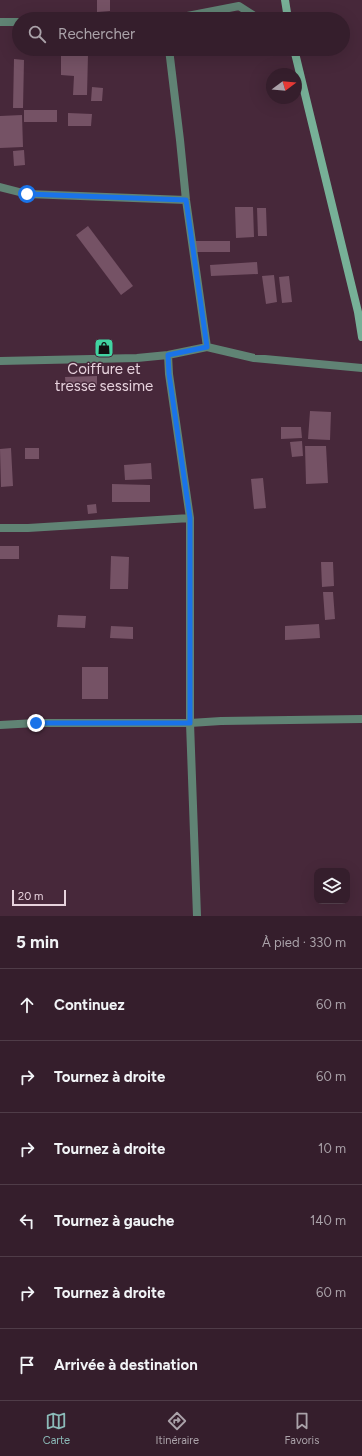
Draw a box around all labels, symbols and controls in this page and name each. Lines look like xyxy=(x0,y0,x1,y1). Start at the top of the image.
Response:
search box xyxy=(12,12,350,56)
icon: search xyxy=(26,23,48,45)
text: Rechercher xyxy=(58,25,135,43)
north arrow xyxy=(266,68,302,104)
route start xyxy=(18,185,36,203)
shop icon: Coiffure et tresse sessime xyxy=(93,337,115,359)
place label: Coiffure et tresse sessime xyxy=(55,360,153,395)
route end xyxy=(27,714,45,732)
map controls xyxy=(314,868,350,904)
button: layers xyxy=(314,868,350,904)
scale bar xyxy=(12,888,66,907)
text: 20 m xyxy=(18,890,43,903)
text: 5 min xyxy=(16,932,59,952)
text: À pied · 330 m xyxy=(262,935,346,950)
icon: ahead xyxy=(16,994,38,1016)
text: Continuez xyxy=(54,996,125,1014)
text: 60 m xyxy=(316,997,346,1012)
icon: right xyxy=(16,1066,38,1088)
text: Tournez à droite xyxy=(54,1068,165,1086)
text: 60 m xyxy=(316,1069,346,1084)
icon: right xyxy=(16,1138,38,1160)
text: Tournez à droite xyxy=(54,1140,165,1158)
text: 10 m xyxy=(318,1141,346,1156)
icon: left xyxy=(16,1210,38,1232)
text: Tournez à gauche xyxy=(54,1212,174,1230)
text: 140 m xyxy=(310,1213,346,1228)
icon: right xyxy=(16,1282,38,1304)
text: Tournez à droite xyxy=(54,1284,165,1302)
text: 60 m xyxy=(316,1285,346,1300)
icon: arrive xyxy=(16,1354,38,1376)
text: Arrivée à destination xyxy=(54,1356,198,1374)
tab: Carte xyxy=(43,1410,70,1447)
tab: Itinéraire xyxy=(156,1410,199,1447)
tab: Favoris xyxy=(284,1410,319,1447)

